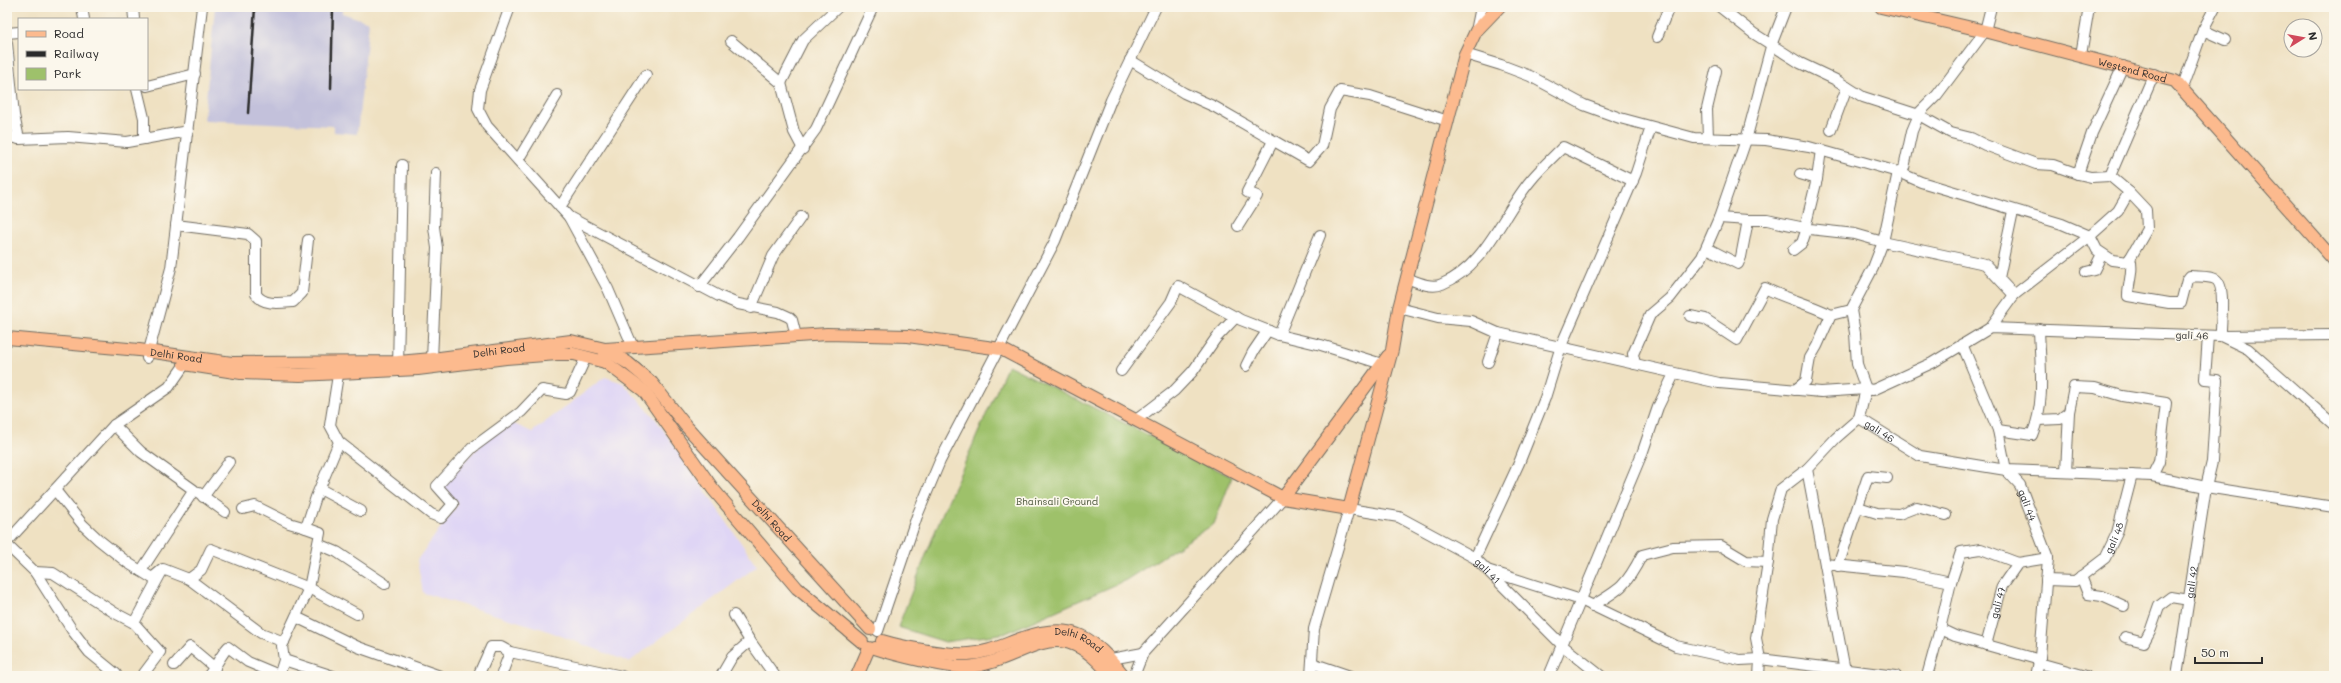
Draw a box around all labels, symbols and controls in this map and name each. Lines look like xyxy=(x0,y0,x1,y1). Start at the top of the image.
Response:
legend xyxy=(18,18,148,90)
north arrow xyxy=(2283,18,2323,58)
text: Road xyxy=(54,25,84,41)
text: N xyxy=(2305,30,2321,42)
text: Railway xyxy=(54,45,99,61)
street label: Westend Road xyxy=(2096,54,2168,85)
text: Park xyxy=(54,65,81,81)
street label: gali 46 xyxy=(2175,327,2209,343)
street label: Delhi Road xyxy=(472,340,526,361)
street label: Delhi Road xyxy=(149,345,203,366)
street label: gali 46 xyxy=(1862,416,1897,445)
street label: gali 44 xyxy=(2015,487,2040,523)
park label: Bhainsali Ground xyxy=(1016,494,1098,508)
street label: Delhi Road xyxy=(749,496,794,544)
street label: gali 48 xyxy=(2101,521,2126,556)
street label: gali 41 xyxy=(1472,555,1504,587)
street label: gali 42 xyxy=(2182,565,2201,599)
street label: gali 47 xyxy=(1987,585,2009,620)
street label: Delhi Road xyxy=(1054,624,1106,655)
scale bar xyxy=(2195,639,2262,665)
text: 50 m xyxy=(2201,644,2229,660)

